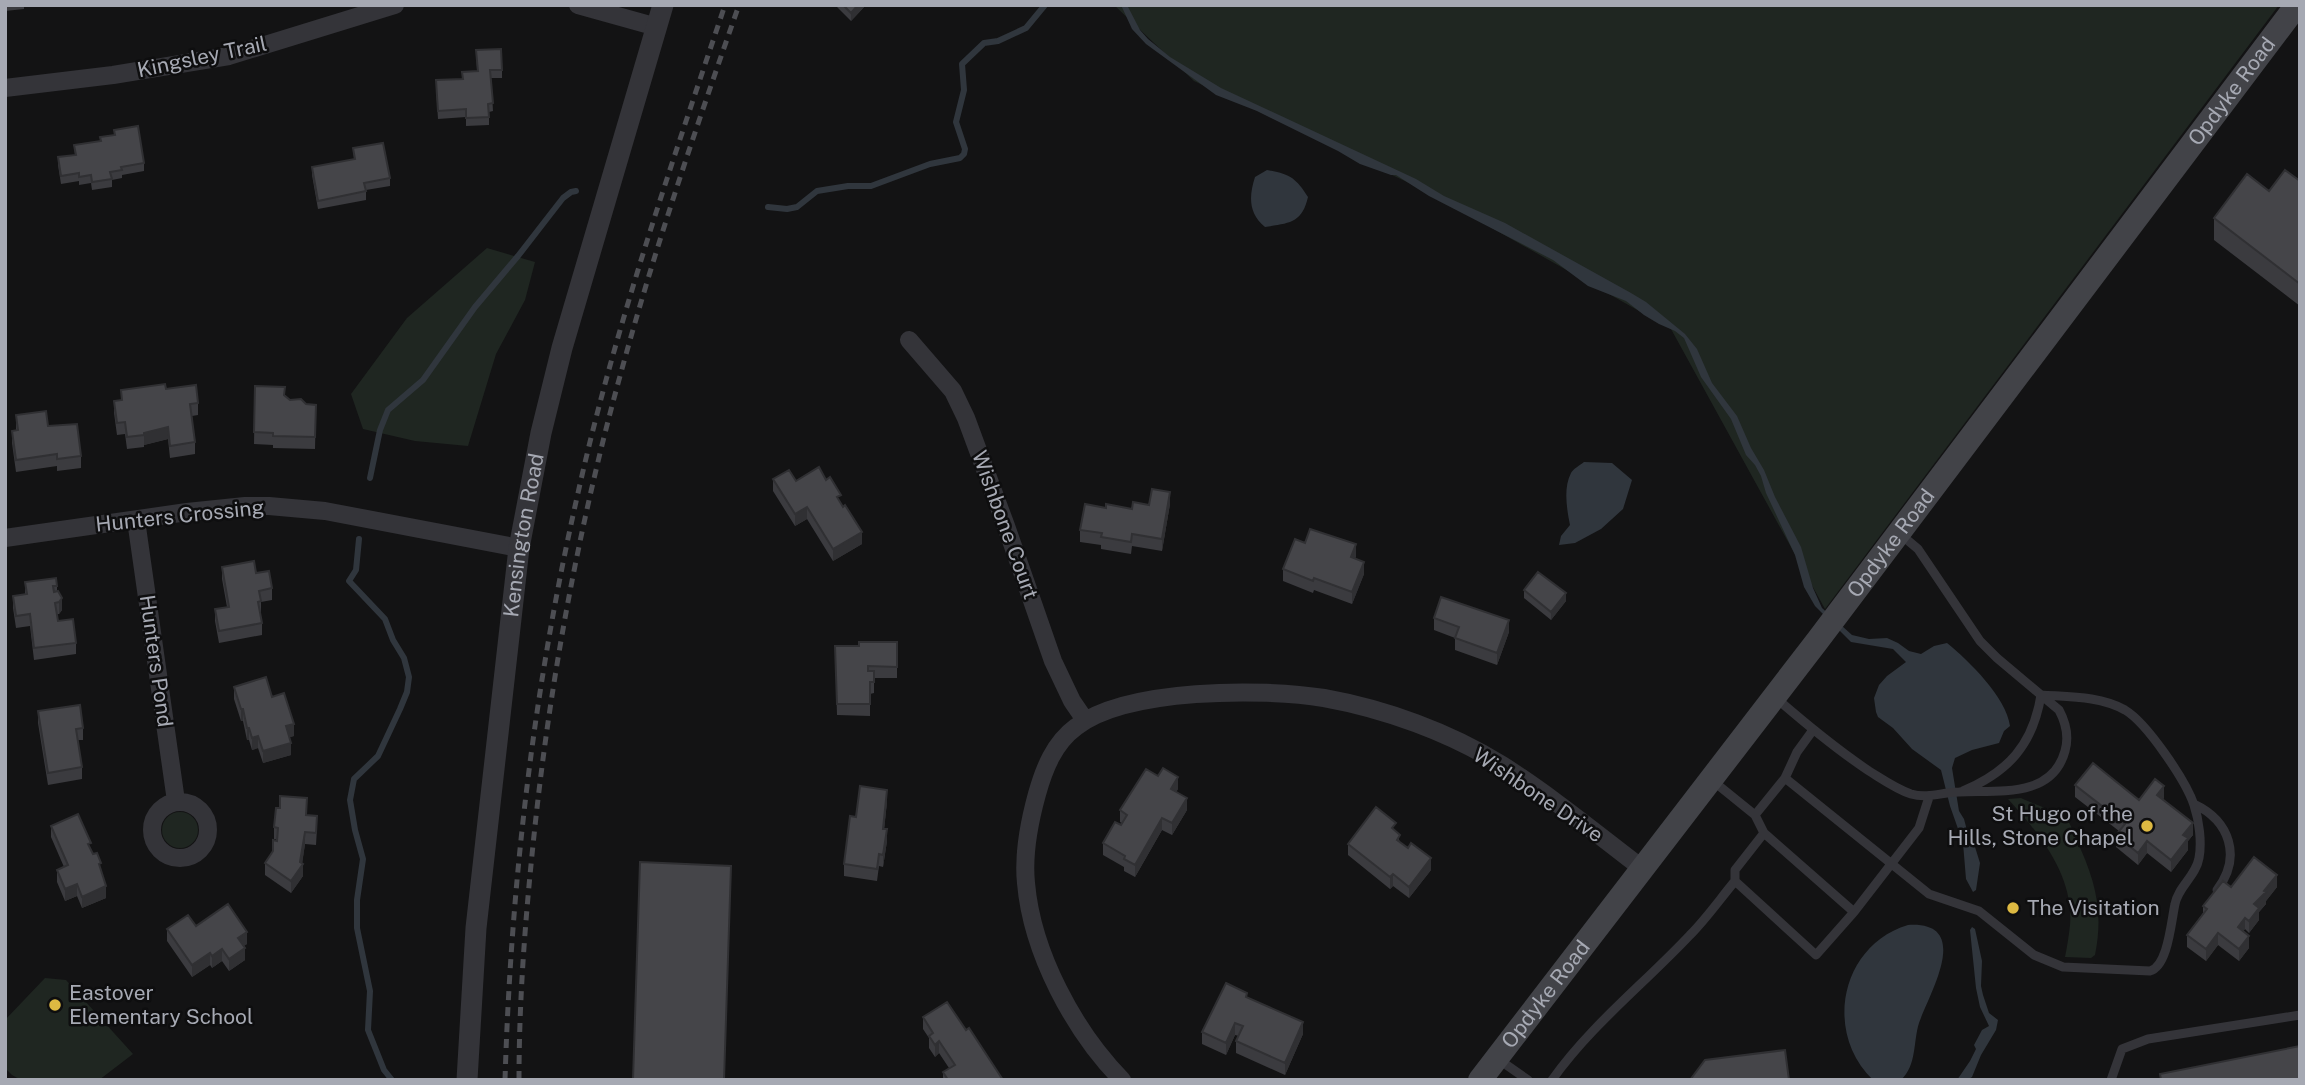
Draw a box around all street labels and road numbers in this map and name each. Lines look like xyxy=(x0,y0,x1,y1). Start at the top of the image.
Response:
street label: Kingsley Trail xyxy=(135,31,269,82)
street label: Opdyke Road xyxy=(2182,32,2280,150)
street label: Wishbone Court xyxy=(967,447,1044,602)
street label: Kensington Road xyxy=(498,451,549,618)
street label: Opdyke Road xyxy=(1842,484,1940,602)
street label: Hunters Crossing xyxy=(94,494,266,537)
street label: Hunters Pond xyxy=(135,593,178,729)
street label: Wishbone Drive xyxy=(1468,742,1608,847)
street label: Opdyke Road xyxy=(1496,935,1595,1053)

